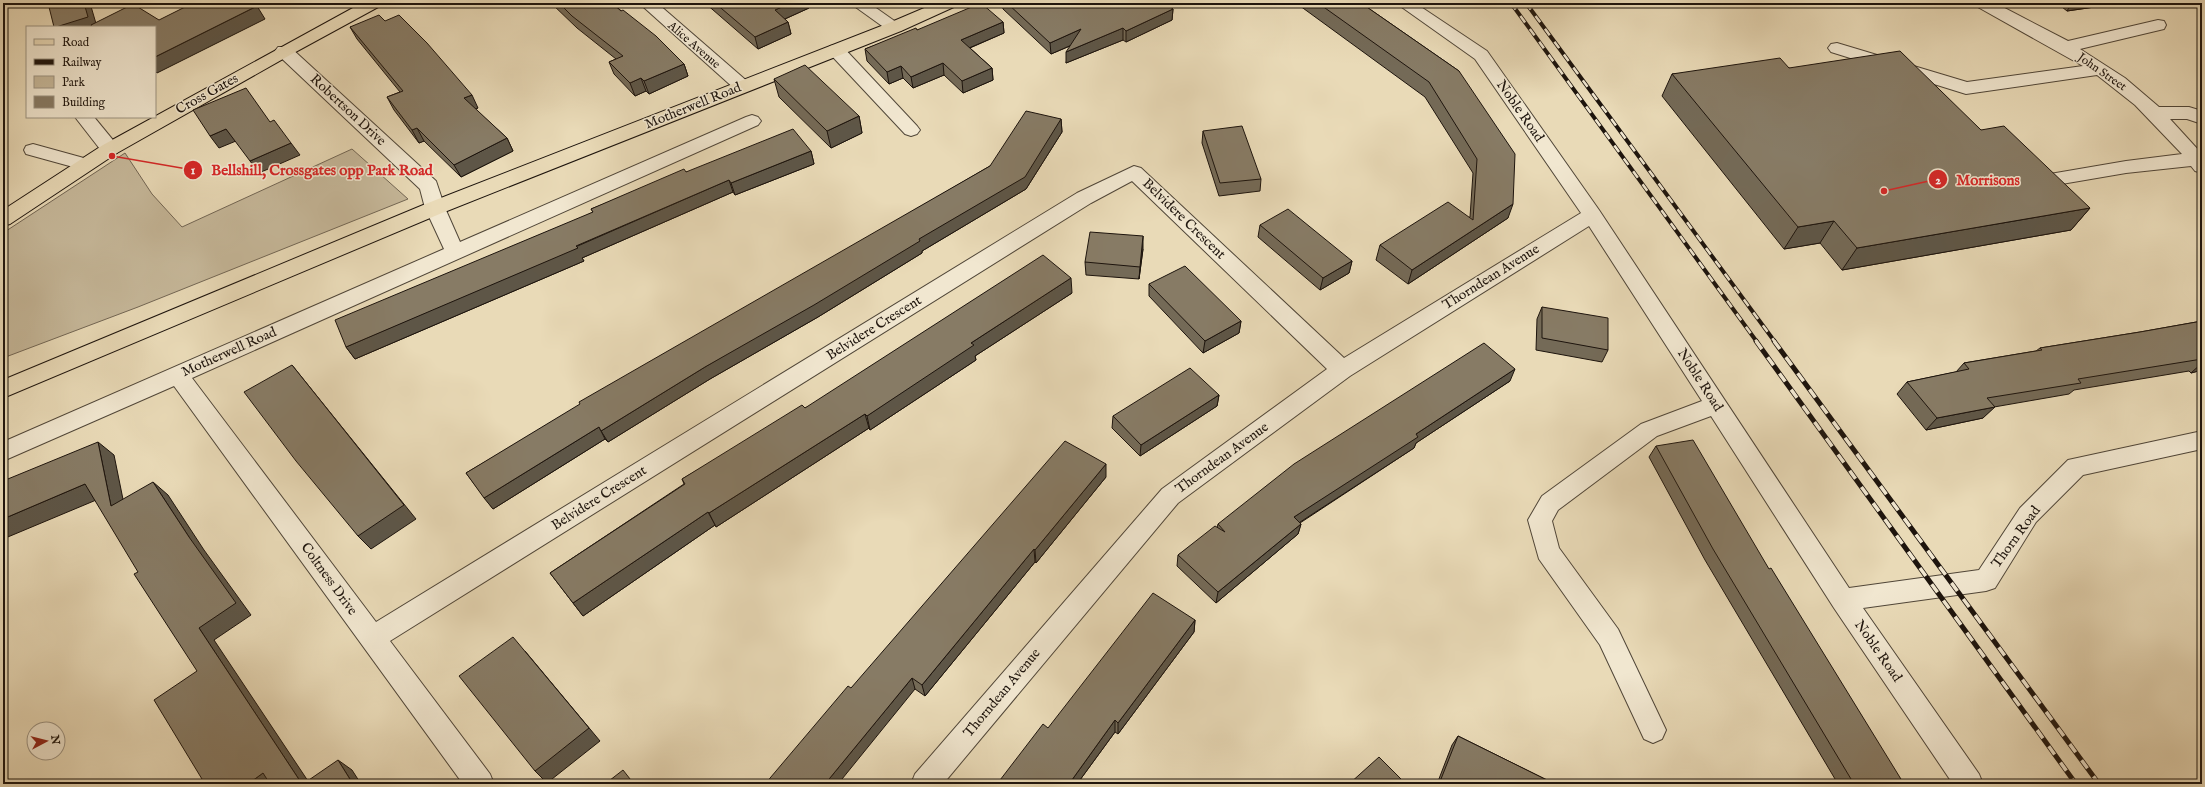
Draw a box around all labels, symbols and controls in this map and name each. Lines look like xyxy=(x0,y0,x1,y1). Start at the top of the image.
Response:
street label: Alice Avenue xyxy=(664,18,724,72)
legend xyxy=(26,26,156,118)
text: Road xyxy=(62,35,90,50)
street label: John Street xyxy=(2072,49,2129,95)
text: Railway xyxy=(62,55,101,70)
street label: Cross Gates xyxy=(173,69,242,119)
street label: Robertson Drive xyxy=(306,70,390,150)
text: Park xyxy=(62,75,85,90)
street label: Noble Road xyxy=(1492,77,1548,146)
street label: Motherwell Road xyxy=(642,78,744,134)
text: Building xyxy=(62,95,106,110)
callout: Bellshill, Crossgates opp Park Road xyxy=(183,156,440,183)
text: Bellshill, Crossgates opp Park Road xyxy=(211,161,434,180)
text: 1 xyxy=(191,163,196,178)
callout: Morrisons xyxy=(1928,166,2028,193)
text: Morrisons xyxy=(1956,171,2021,190)
text: 2 xyxy=(1935,173,1941,188)
street label: Belvidere Crescent xyxy=(1139,175,1230,263)
street label: Thorndean Avenue xyxy=(1439,240,1543,314)
street label: Belvidere Crescent xyxy=(823,291,925,364)
street label: Motherwell Road xyxy=(179,323,280,381)
street label: Noble Road xyxy=(1673,345,1727,415)
street label: Thorndean Avenue xyxy=(1172,418,1273,498)
street label: Belvidere Crescent xyxy=(548,461,650,534)
street label: Thorn Road xyxy=(1987,502,2045,572)
street label: Coltness Drive xyxy=(297,539,362,619)
street label: Noble Road xyxy=(1850,617,1906,686)
street label: Thorndean Avenue xyxy=(959,644,1045,741)
north arrow xyxy=(26,721,66,761)
text: N xyxy=(47,733,63,746)

